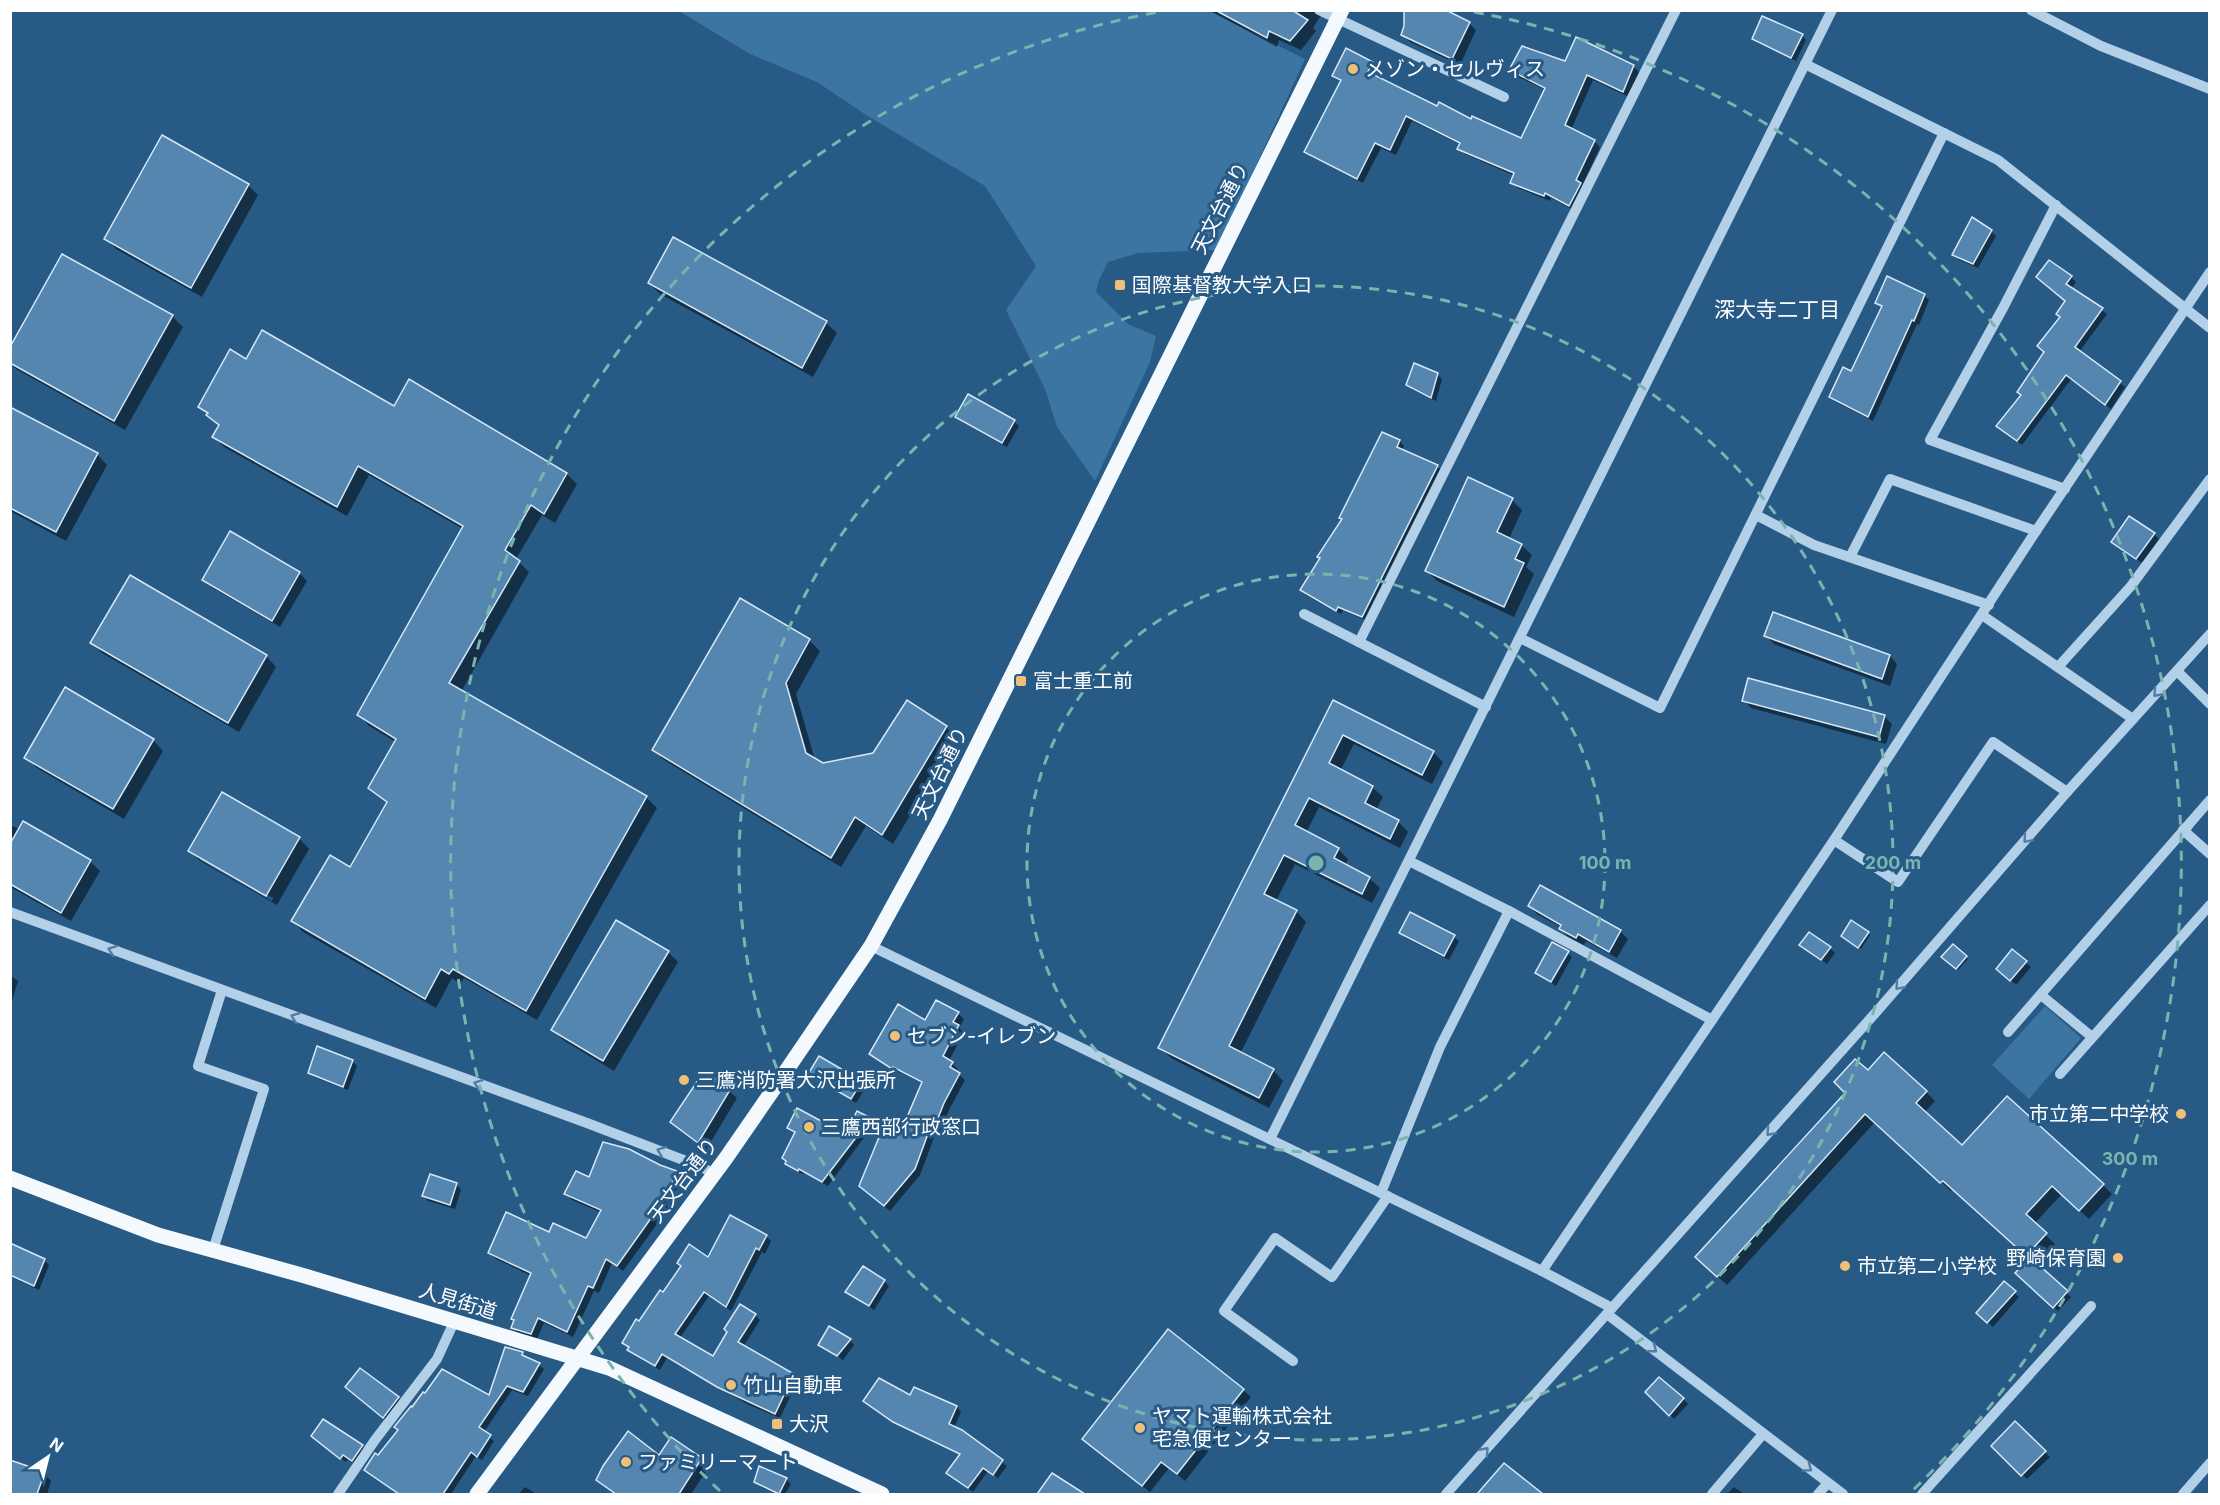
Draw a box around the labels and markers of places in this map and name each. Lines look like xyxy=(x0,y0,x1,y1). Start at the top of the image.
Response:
place label: メゾン・セルヴィス xyxy=(1365,57,1545,81)
marker: メゾン・セルヴィス xyxy=(1346,62,1360,76)
place label: 国際基督教大学入口 xyxy=(1132,273,1312,297)
marker: 国際基督教大学入口 xyxy=(1113,278,1127,292)
place label: 富士重工前 xyxy=(1033,669,1133,693)
marker: 富士重工前 xyxy=(1014,674,1028,688)
centre of rings xyxy=(1306,853,1326,873)
place label: セブン-イレブン xyxy=(907,1024,1056,1048)
marker: セブン-イレブン xyxy=(888,1029,902,1043)
place label: 三鷹消防署大沢出張所 xyxy=(696,1068,896,1092)
marker: 三鷹消防署大沢出張所 xyxy=(677,1073,691,1087)
place label: 市立第二中学校 xyxy=(2029,1102,2169,1126)
marker: 市立第二中学校 xyxy=(2174,1107,2188,1121)
place label: 三鷹西部行政窓口 xyxy=(821,1115,981,1139)
marker: 三鷹西部行政窓口 xyxy=(802,1120,816,1134)
place label: 野崎保育園 xyxy=(2006,1246,2106,1270)
marker: 野崎保育園 xyxy=(2111,1251,2125,1265)
place label: 市立第二小学校 xyxy=(1857,1254,1997,1278)
marker: 市立第二小学校 xyxy=(1838,1259,1852,1273)
place label: 竹山自動車 xyxy=(743,1373,843,1397)
marker: 竹山自動車 xyxy=(724,1378,738,1392)
place label: ヤマト運輸株式会社 宅急便センター xyxy=(1152,1404,1332,1451)
place label: 大沢 xyxy=(789,1412,829,1436)
marker: 大沢 xyxy=(770,1417,784,1431)
marker: ヤマト運輸株式会社 宅急便センター xyxy=(1133,1421,1147,1435)
place label: ファミリーマート xyxy=(638,1450,798,1474)
marker: ファミリーマート xyxy=(619,1455,633,1469)

